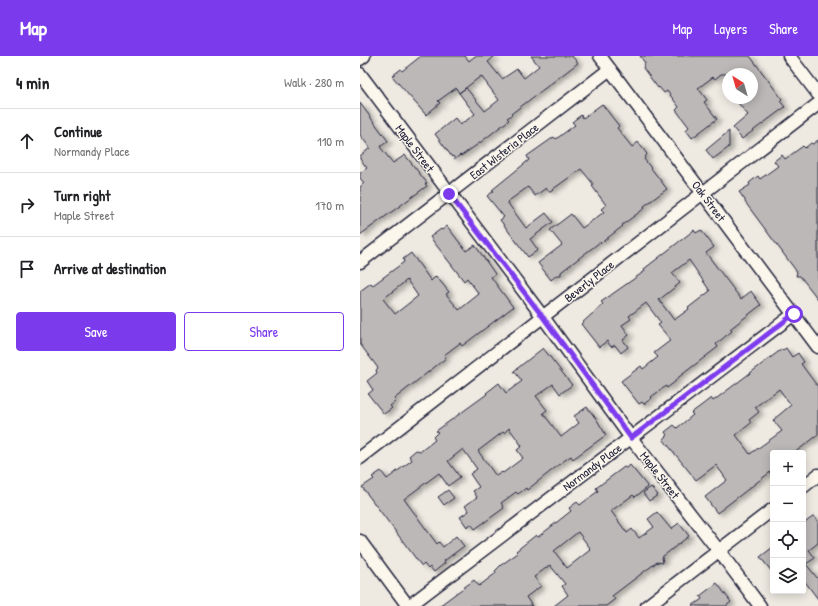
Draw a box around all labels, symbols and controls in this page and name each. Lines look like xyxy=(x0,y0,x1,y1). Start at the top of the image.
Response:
text: Map xyxy=(20,15,47,41)
text: Map xyxy=(672,19,692,38)
text: Layers xyxy=(714,19,747,38)
text: Share xyxy=(769,19,798,38)
north arrow xyxy=(722,68,758,104)
text: 4 min xyxy=(16,71,49,94)
text: Walk · 280 m xyxy=(284,73,344,91)
street label: East Wisteria Place xyxy=(466,119,542,183)
text: Continue xyxy=(54,121,102,142)
street label: Maple Street xyxy=(391,121,439,176)
icon: ahead xyxy=(16,130,38,152)
text: 110 m xyxy=(317,132,344,150)
text: Normandy Place xyxy=(54,142,130,160)
street label: Oak Street xyxy=(688,177,730,226)
text: Turn right xyxy=(54,185,110,206)
route end xyxy=(440,185,458,203)
icon: right xyxy=(16,194,38,216)
text: 170 m xyxy=(315,196,344,214)
text: Maple Street xyxy=(54,206,114,224)
street label: Beverly Place xyxy=(560,256,618,306)
icon: arrive xyxy=(16,258,38,280)
text: Arrive at destination xyxy=(54,258,166,279)
route start xyxy=(785,305,803,323)
button: Save xyxy=(16,312,176,351)
button: Share xyxy=(184,312,344,351)
street label: Normandy Place xyxy=(559,439,625,495)
street label: Maple Street xyxy=(636,448,684,503)
map controls xyxy=(770,450,806,594)
button: + xyxy=(770,450,806,486)
button: − xyxy=(770,486,806,522)
button: locate xyxy=(770,522,806,558)
button: layers xyxy=(770,558,806,594)

